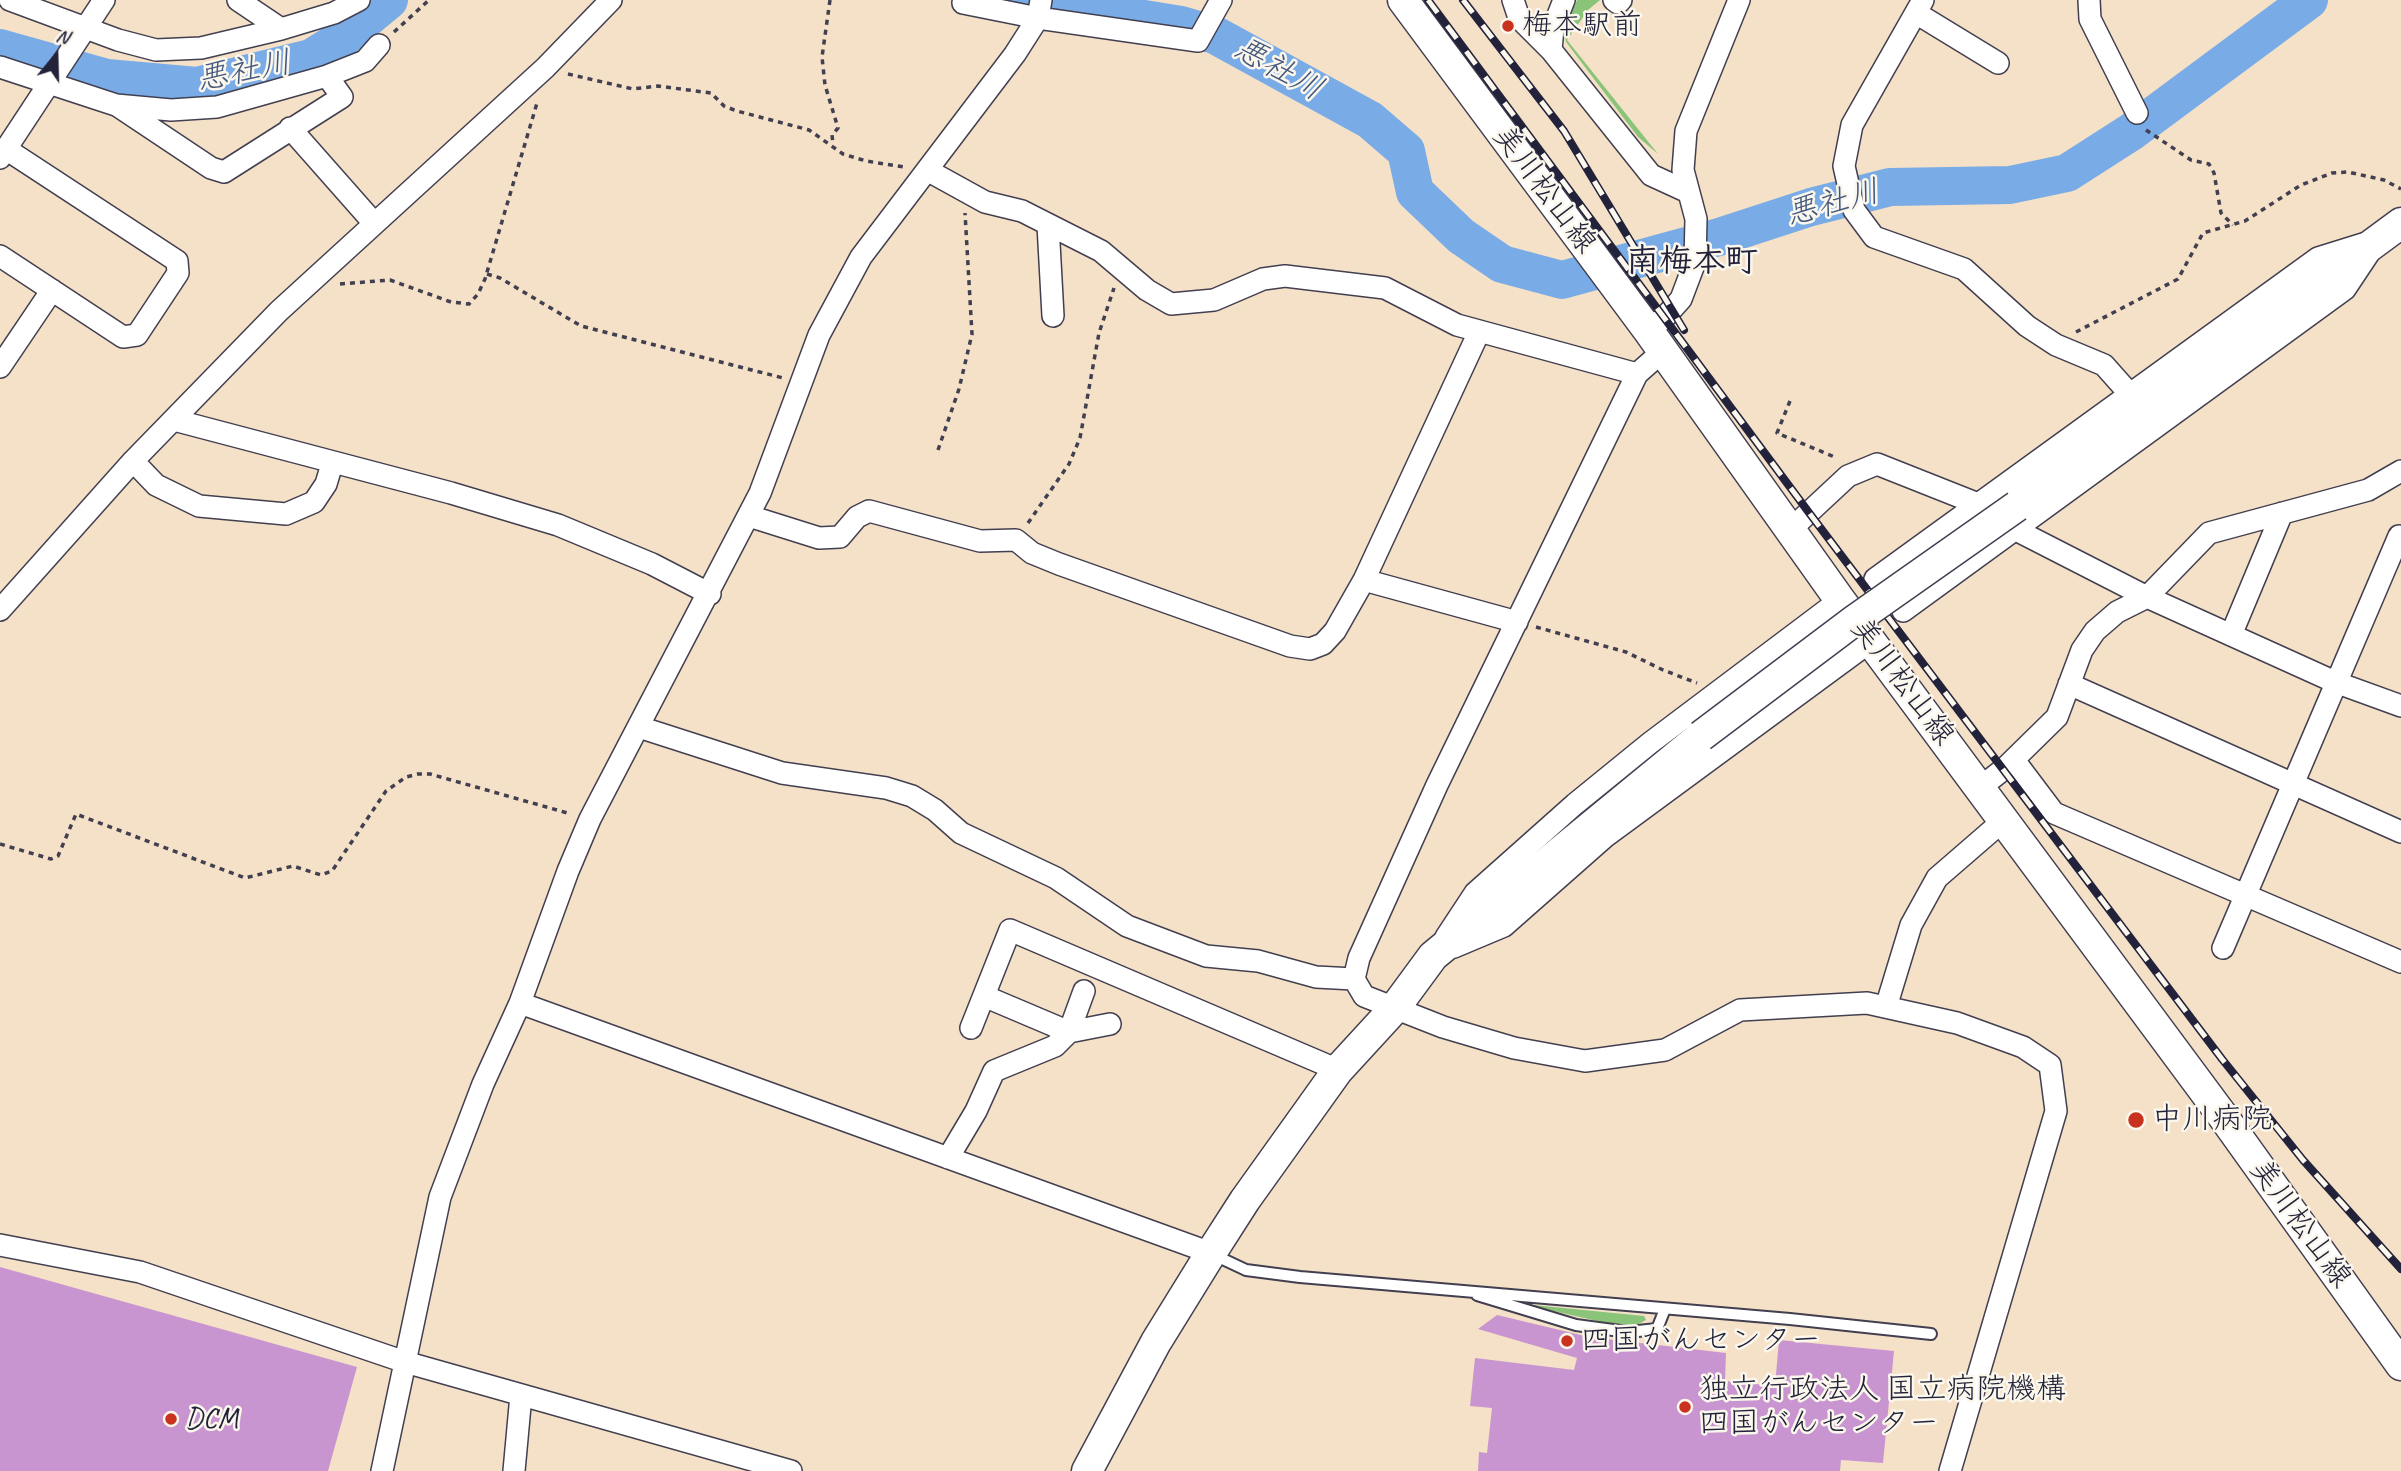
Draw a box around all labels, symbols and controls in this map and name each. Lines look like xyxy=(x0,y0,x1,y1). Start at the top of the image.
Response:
place label: 梅本駅前 xyxy=(1522,8,1642,44)
marker: 梅本駅前 xyxy=(1500,18,1516,34)
north arrow xyxy=(21,21,91,91)
text: N xyxy=(53,23,72,49)
water label: 悪社川 xyxy=(1227,30,1329,110)
water label: 悪社川 xyxy=(193,44,295,100)
street label: 美川松山線 xyxy=(1484,119,1604,261)
water label: 悪社川 xyxy=(1782,173,1884,235)
district label: 南梅本町 xyxy=(1626,242,1758,282)
street label: 美川松山線 xyxy=(1842,611,1962,753)
place label: 中川病院 xyxy=(2152,1102,2272,1138)
marker: 中川病院 xyxy=(2126,1110,2146,1130)
street label: 美川松山線 xyxy=(2241,1153,2359,1295)
place label: 四国がんセンター xyxy=(1581,1323,1821,1359)
marker: 四国がんセンター xyxy=(1559,1333,1575,1349)
place label: 独立行政法人 国立病院機構 四国がんセンター xyxy=(1699,1372,2066,1442)
marker: 独立行政法人 国立病院機構 四国がんセンター xyxy=(1677,1399,1693,1415)
place label: DCM xyxy=(185,1401,238,1437)
marker: DCM xyxy=(163,1411,179,1427)

